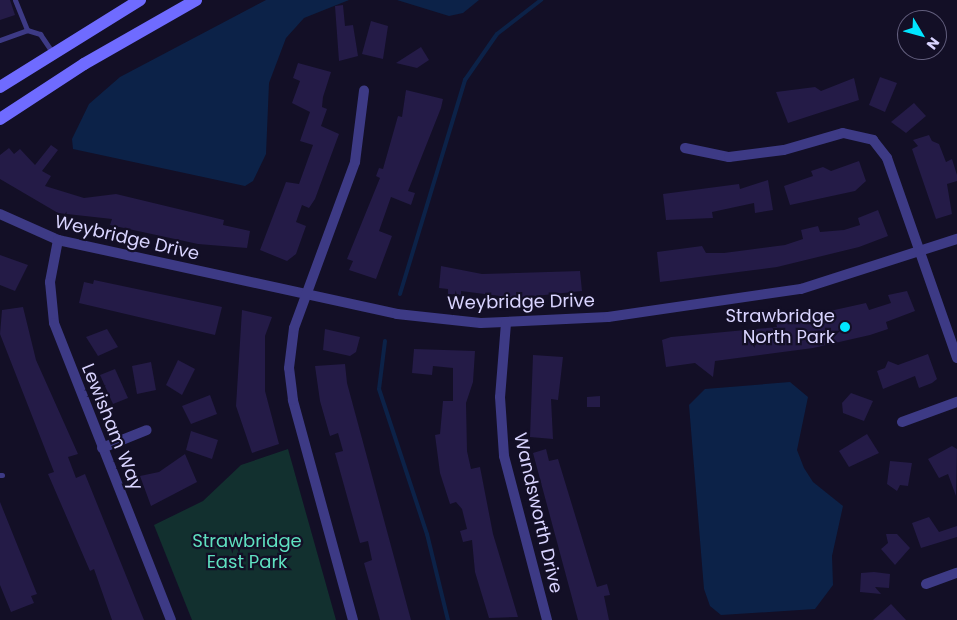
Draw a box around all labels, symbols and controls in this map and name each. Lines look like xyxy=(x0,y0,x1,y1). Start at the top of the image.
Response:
north arrow xyxy=(897,10,947,60)
text: N xyxy=(922,33,944,54)
street label: Weybridge Drive xyxy=(53,211,201,265)
street label: Weybridge Drive xyxy=(447,290,595,314)
place label: Strawbridge North Park xyxy=(725,306,835,348)
marker: Strawbridge North Park xyxy=(839,321,851,333)
street label: Lewisham Way xyxy=(77,361,147,493)
street label: Wandsworth Drive xyxy=(509,431,567,595)
park label: Strawbridge East Park xyxy=(192,531,302,574)

